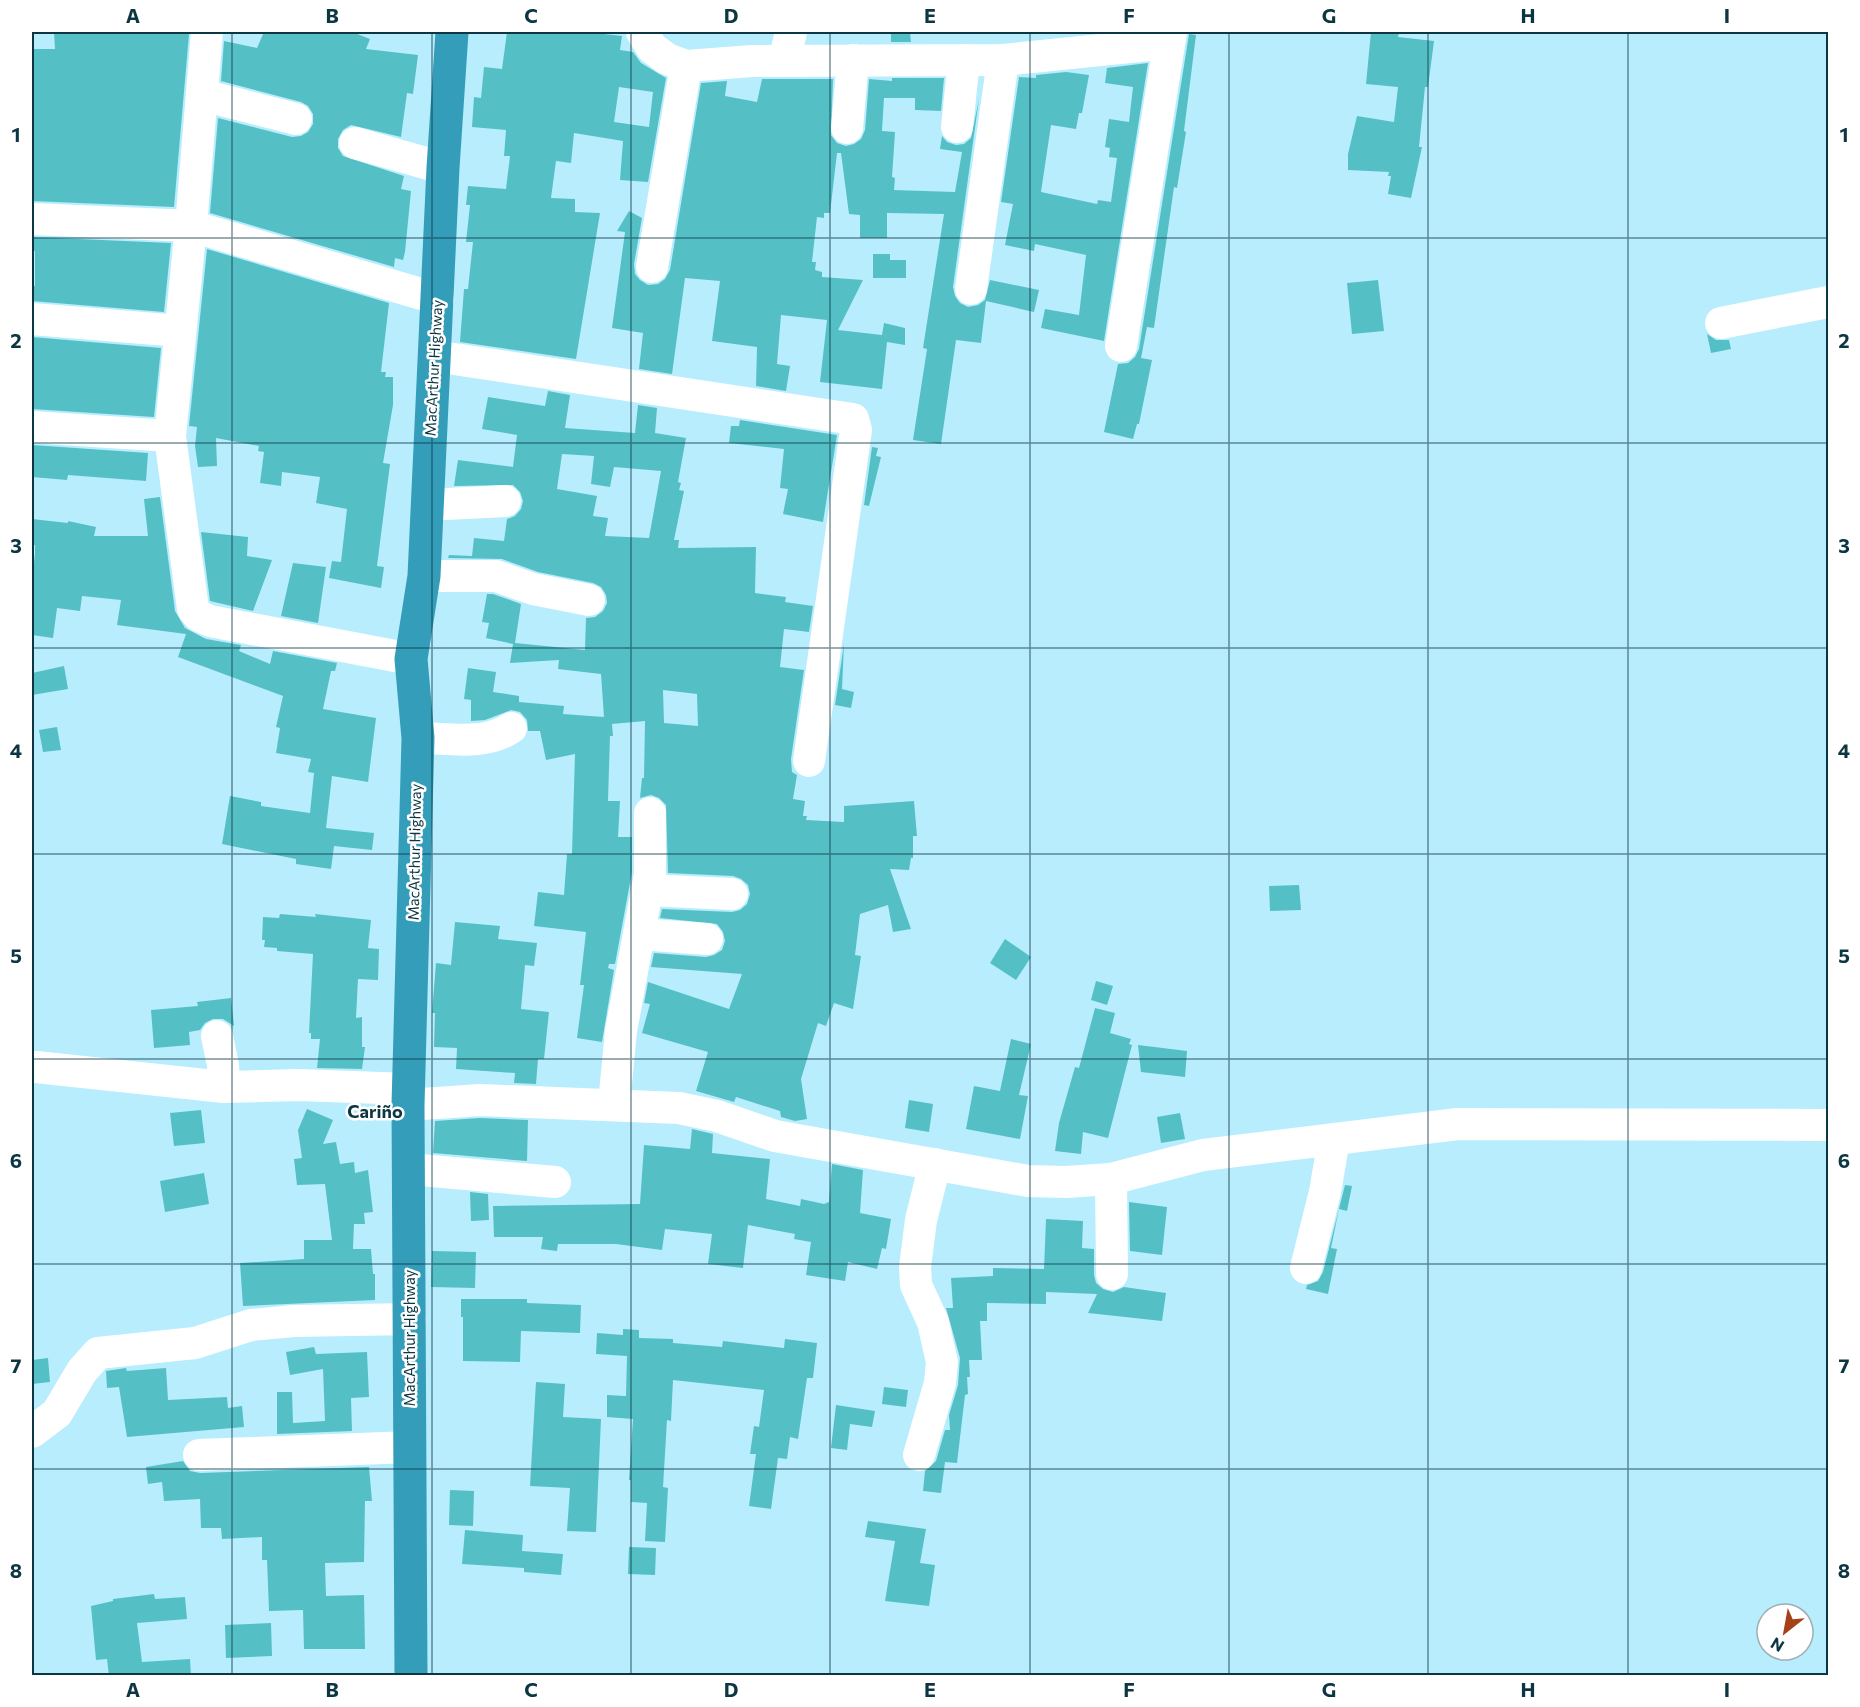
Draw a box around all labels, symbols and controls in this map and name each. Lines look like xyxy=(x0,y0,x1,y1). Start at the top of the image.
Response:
text: A xyxy=(126,3,140,27)
text: B xyxy=(325,3,339,27)
text: C xyxy=(524,3,538,27)
text: D xyxy=(724,3,738,27)
text: E xyxy=(924,3,936,27)
text: F xyxy=(1123,3,1135,27)
text: G xyxy=(1322,3,1336,27)
text: H xyxy=(1521,3,1536,27)
text: I xyxy=(1724,3,1730,27)
text: 1 xyxy=(11,122,21,146)
text: 1 xyxy=(1839,122,1849,146)
street label: MacArthur Highway xyxy=(420,299,446,437)
text: 2 xyxy=(10,328,22,352)
text: 2 xyxy=(1838,328,1850,352)
text: 3 xyxy=(10,533,22,557)
text: 3 xyxy=(1838,533,1850,557)
text: 4 xyxy=(10,738,22,762)
text: 4 xyxy=(1838,738,1850,762)
street label: MacArthur Highway xyxy=(404,783,424,921)
text: 5 xyxy=(10,943,22,967)
text: 5 xyxy=(1838,943,1850,967)
district label: Cariño xyxy=(347,1100,403,1122)
text: 6 xyxy=(10,1148,22,1172)
text: 6 xyxy=(1838,1148,1850,1172)
street label: MacArthur Highway xyxy=(400,1269,418,1406)
text: 7 xyxy=(11,1353,22,1377)
text: 7 xyxy=(1839,1353,1850,1377)
text: 8 xyxy=(10,1558,22,1582)
text: 8 xyxy=(1838,1558,1850,1582)
north arrow xyxy=(1755,1602,1815,1662)
text: N xyxy=(1767,1634,1787,1657)
text: A xyxy=(126,1677,140,1701)
text: B xyxy=(325,1677,339,1701)
text: C xyxy=(524,1677,538,1701)
text: D xyxy=(724,1677,738,1701)
text: E xyxy=(924,1677,936,1701)
text: F xyxy=(1123,1677,1135,1701)
text: G xyxy=(1322,1677,1336,1701)
text: H xyxy=(1521,1677,1536,1701)
text: I xyxy=(1724,1677,1730,1701)

